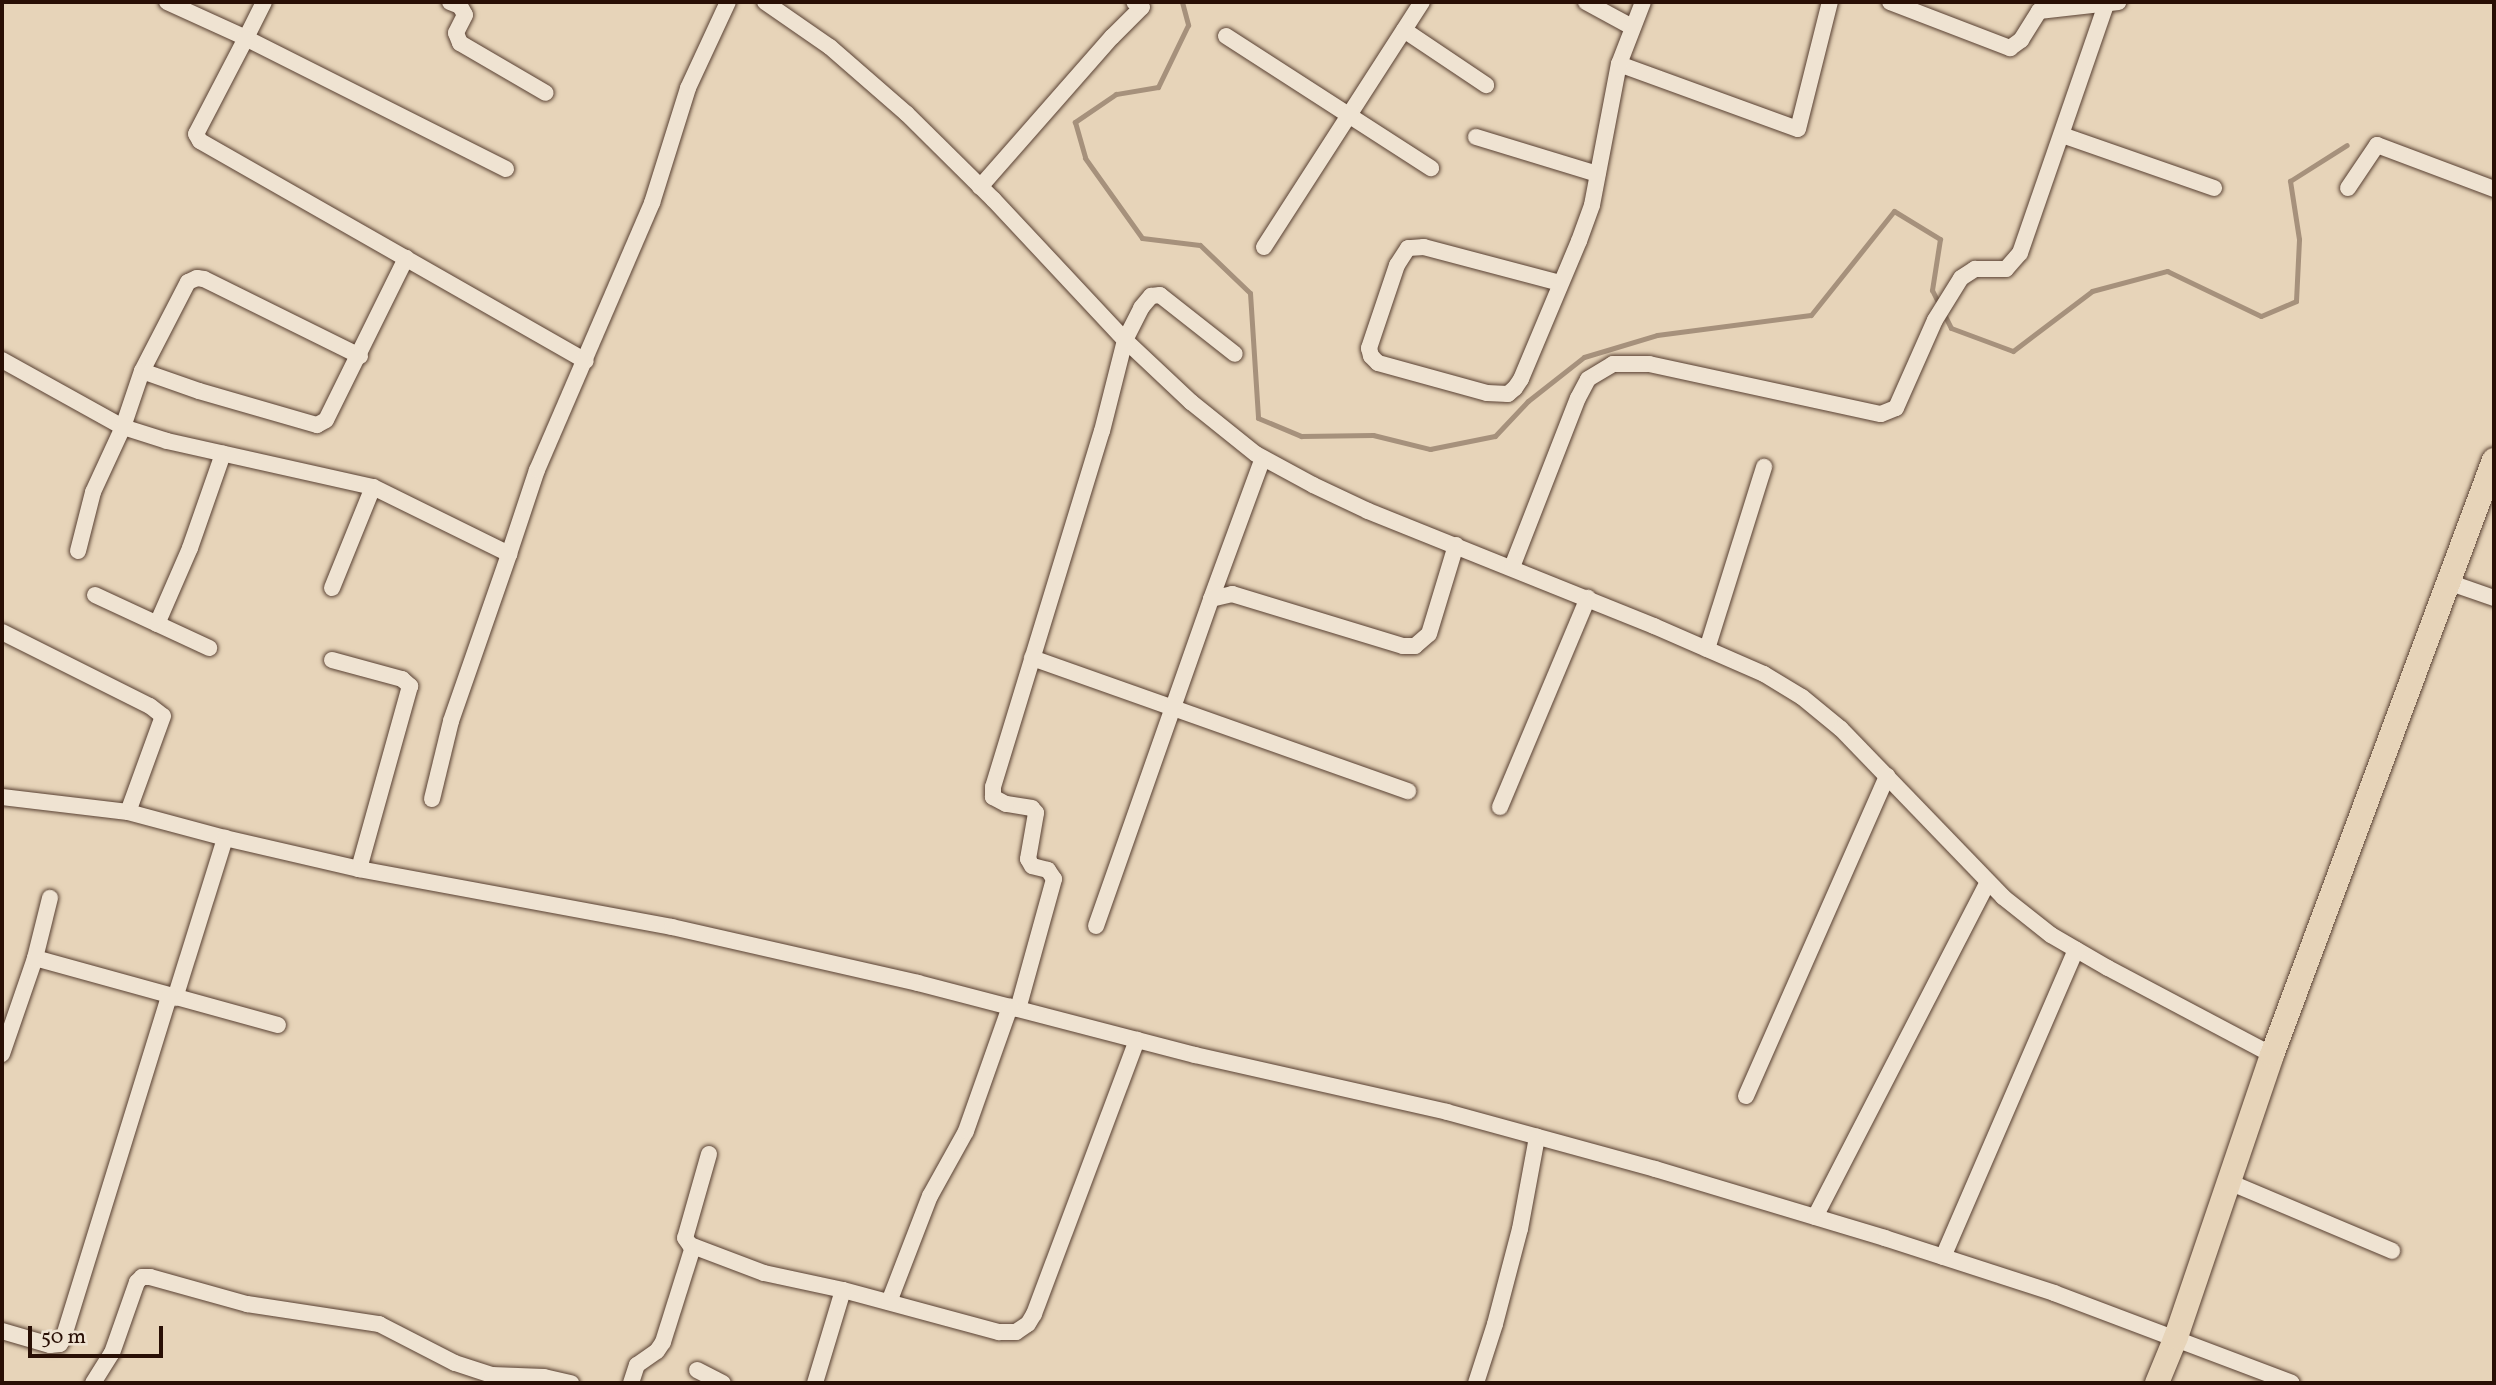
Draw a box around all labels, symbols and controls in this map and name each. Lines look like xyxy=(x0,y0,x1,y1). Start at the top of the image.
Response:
scale bar xyxy=(32,1312,166,1356)
text: 50 m xyxy=(41,1323,86,1352)

